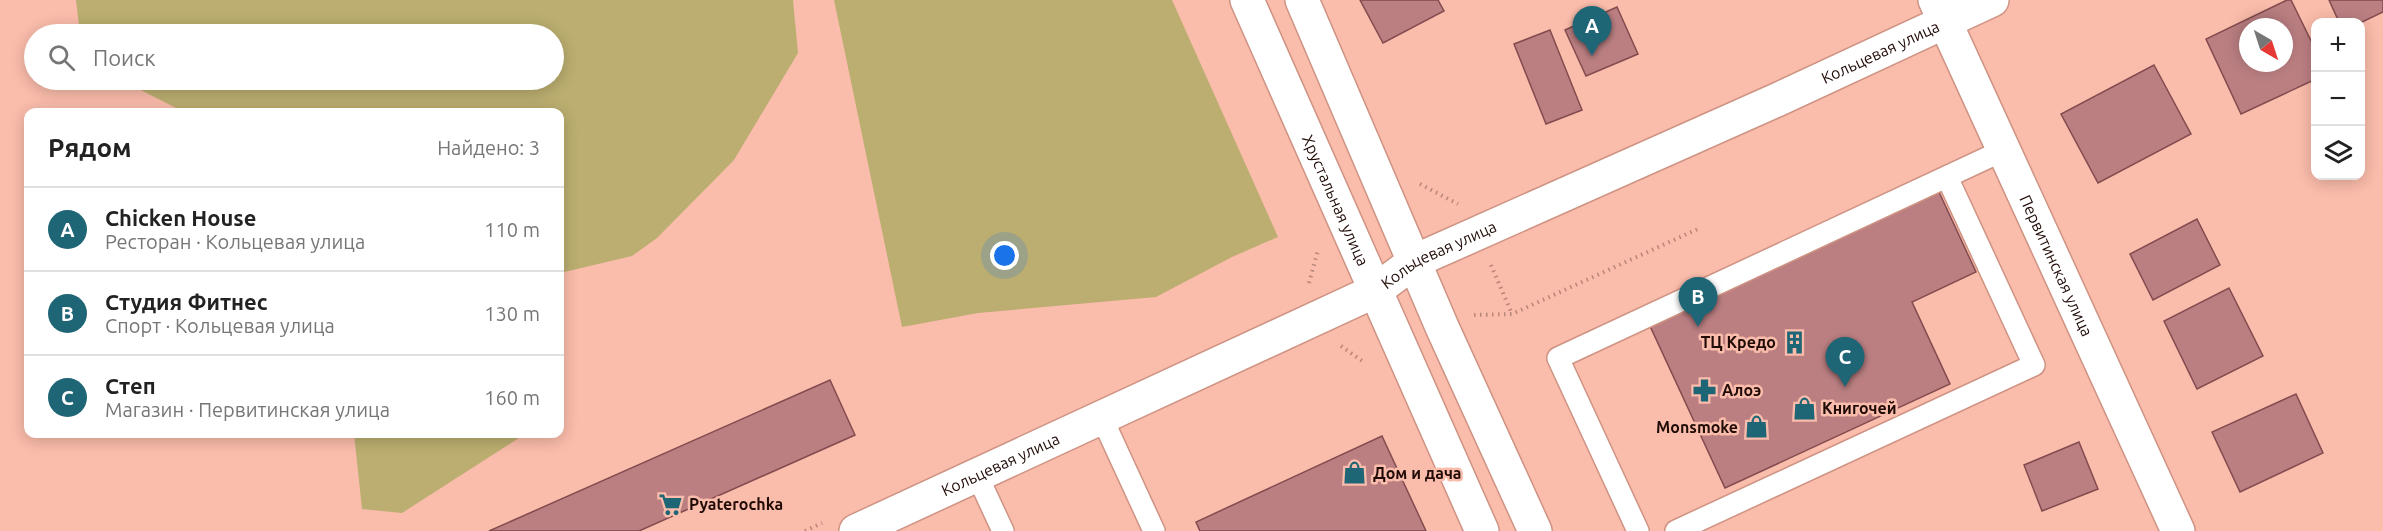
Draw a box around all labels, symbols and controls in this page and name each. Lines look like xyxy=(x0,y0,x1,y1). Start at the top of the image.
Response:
pin: A xyxy=(1572,7,1612,56)
street label: Кольцевая улица xyxy=(1818,17,1942,87)
north arrow xyxy=(2239,18,2293,72)
map controls xyxy=(2311,18,2365,180)
button: + xyxy=(2311,18,2365,72)
search box xyxy=(24,24,564,90)
icon: search xyxy=(45,41,78,74)
text: Поиск xyxy=(93,45,156,70)
button: − xyxy=(2311,72,2365,126)
button: layers xyxy=(2311,126,2365,180)
street label: Хрустальная улица xyxy=(1299,132,1372,269)
text: Рядом xyxy=(48,133,132,162)
text: Найдено: 3 xyxy=(437,136,540,159)
street label: Первитинская улица xyxy=(2016,192,2097,339)
text: Chicken House xyxy=(105,205,256,230)
street label: Кольцевая улица xyxy=(1378,217,1499,292)
text: A xyxy=(60,218,75,241)
text: 110 m xyxy=(484,218,540,241)
text: Ресторан · Кольцевая улица xyxy=(105,230,365,253)
your location xyxy=(990,241,1019,270)
pin: B xyxy=(1678,278,1718,327)
text: Студия Фитнес xyxy=(105,289,268,314)
text: B xyxy=(61,302,74,325)
text: 130 m xyxy=(484,302,540,325)
text: Спорт · Кольцевая улица xyxy=(105,314,335,337)
building icon: ТЦ Кредо xyxy=(1781,329,1807,355)
place label: ТЦ Кредо xyxy=(1701,333,1776,351)
pin: C xyxy=(1826,338,1864,387)
text: Степ xyxy=(105,373,156,398)
pharmacy icon: Алоэ xyxy=(1691,377,1717,403)
place label: Алоэ xyxy=(1722,381,1761,399)
text: C xyxy=(61,386,74,409)
text: 160 m xyxy=(484,386,540,409)
shop icon: Книгочей xyxy=(1791,395,1817,421)
text: Магазин · Первитинская улица xyxy=(105,398,390,421)
place label: Книгочей xyxy=(1822,399,1897,417)
shop icon: Monsmoke xyxy=(1743,414,1769,440)
place label: Monsmoke xyxy=(1656,418,1738,436)
street label: Кольцевая улица xyxy=(938,429,1062,499)
shop icon: Дом и дача xyxy=(1342,460,1368,486)
place label: Дом и дача xyxy=(1373,464,1461,482)
supermarket icon: Pyaterochka xyxy=(658,491,684,517)
place label: Pyaterochka xyxy=(689,495,783,513)

